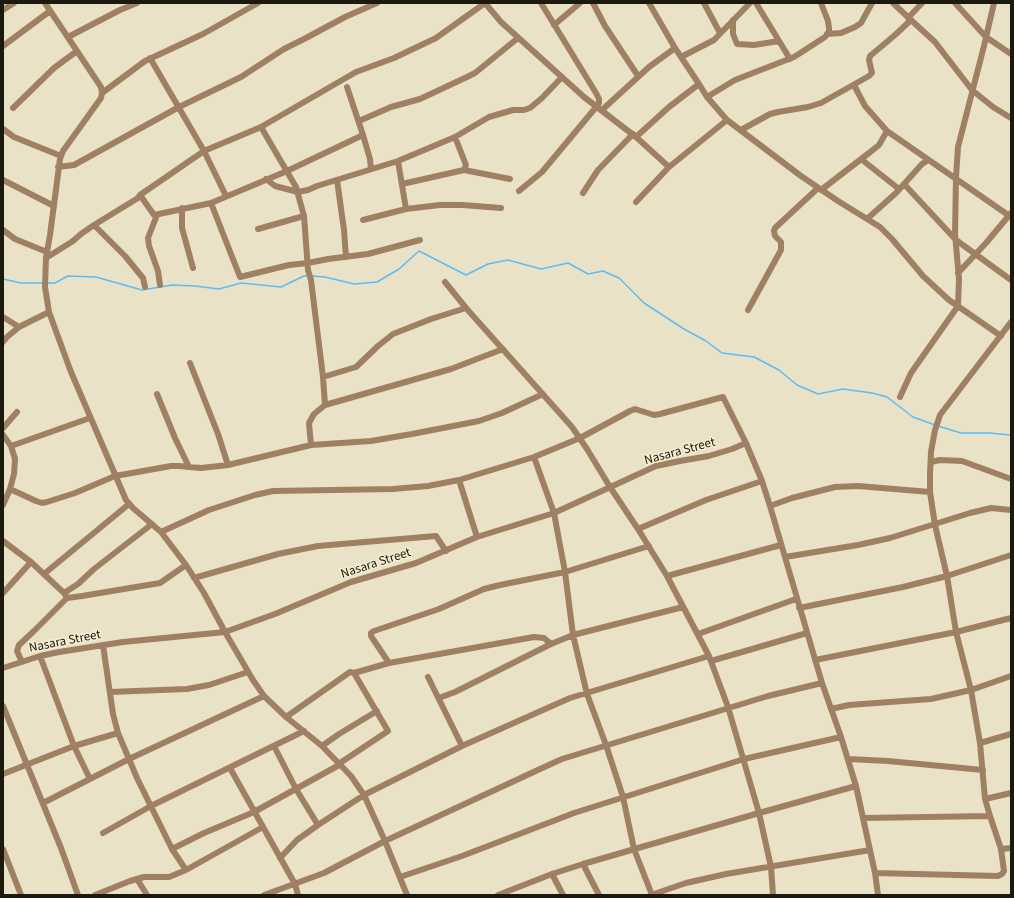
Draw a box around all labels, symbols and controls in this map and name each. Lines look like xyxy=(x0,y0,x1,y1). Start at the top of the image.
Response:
street label: Nasara Street xyxy=(643,435,717,469)
street label: Nasara Street xyxy=(339,545,413,583)
street label: Nasara Street xyxy=(28,627,102,657)

